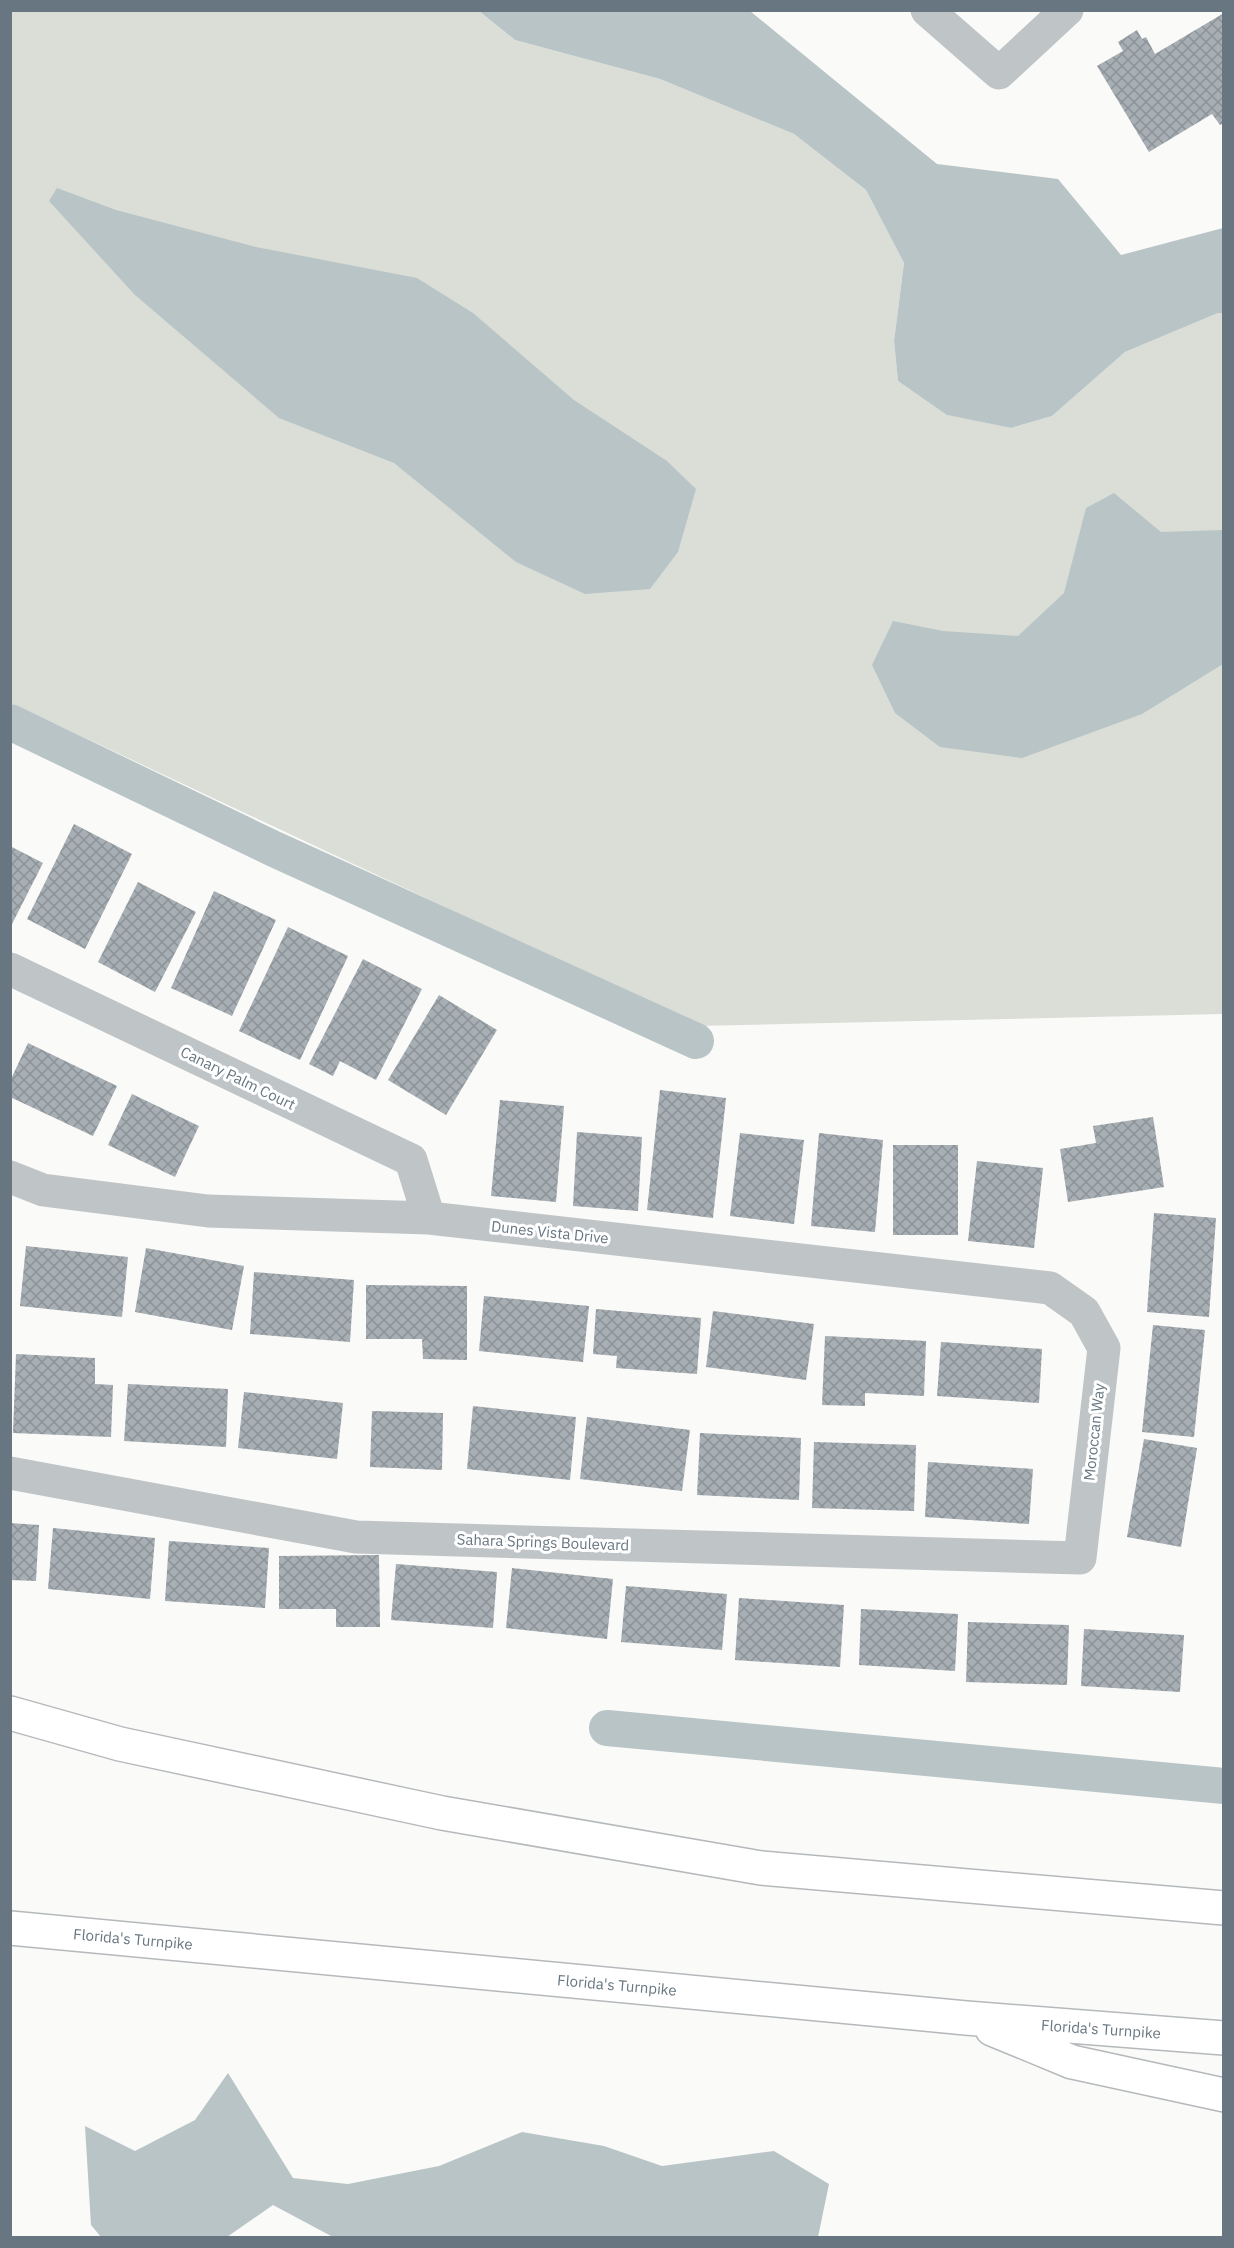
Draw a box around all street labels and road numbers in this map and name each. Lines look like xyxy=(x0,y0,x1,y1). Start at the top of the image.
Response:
street label: Canary Palm Court xyxy=(178,1042,298,1114)
street label: Dunes Vista Drive xyxy=(490,1216,610,1248)
street label: Moroccan Way xyxy=(1079,1382,1109,1482)
street label: Sahara Springs Boulevard xyxy=(456,1529,630,1555)
street label: Florida's Turnpike xyxy=(73,1924,193,1954)
street label: Florida's Turnpike xyxy=(557,1970,677,2000)
street label: Florida's Turnpike xyxy=(1041,2015,1161,2043)

